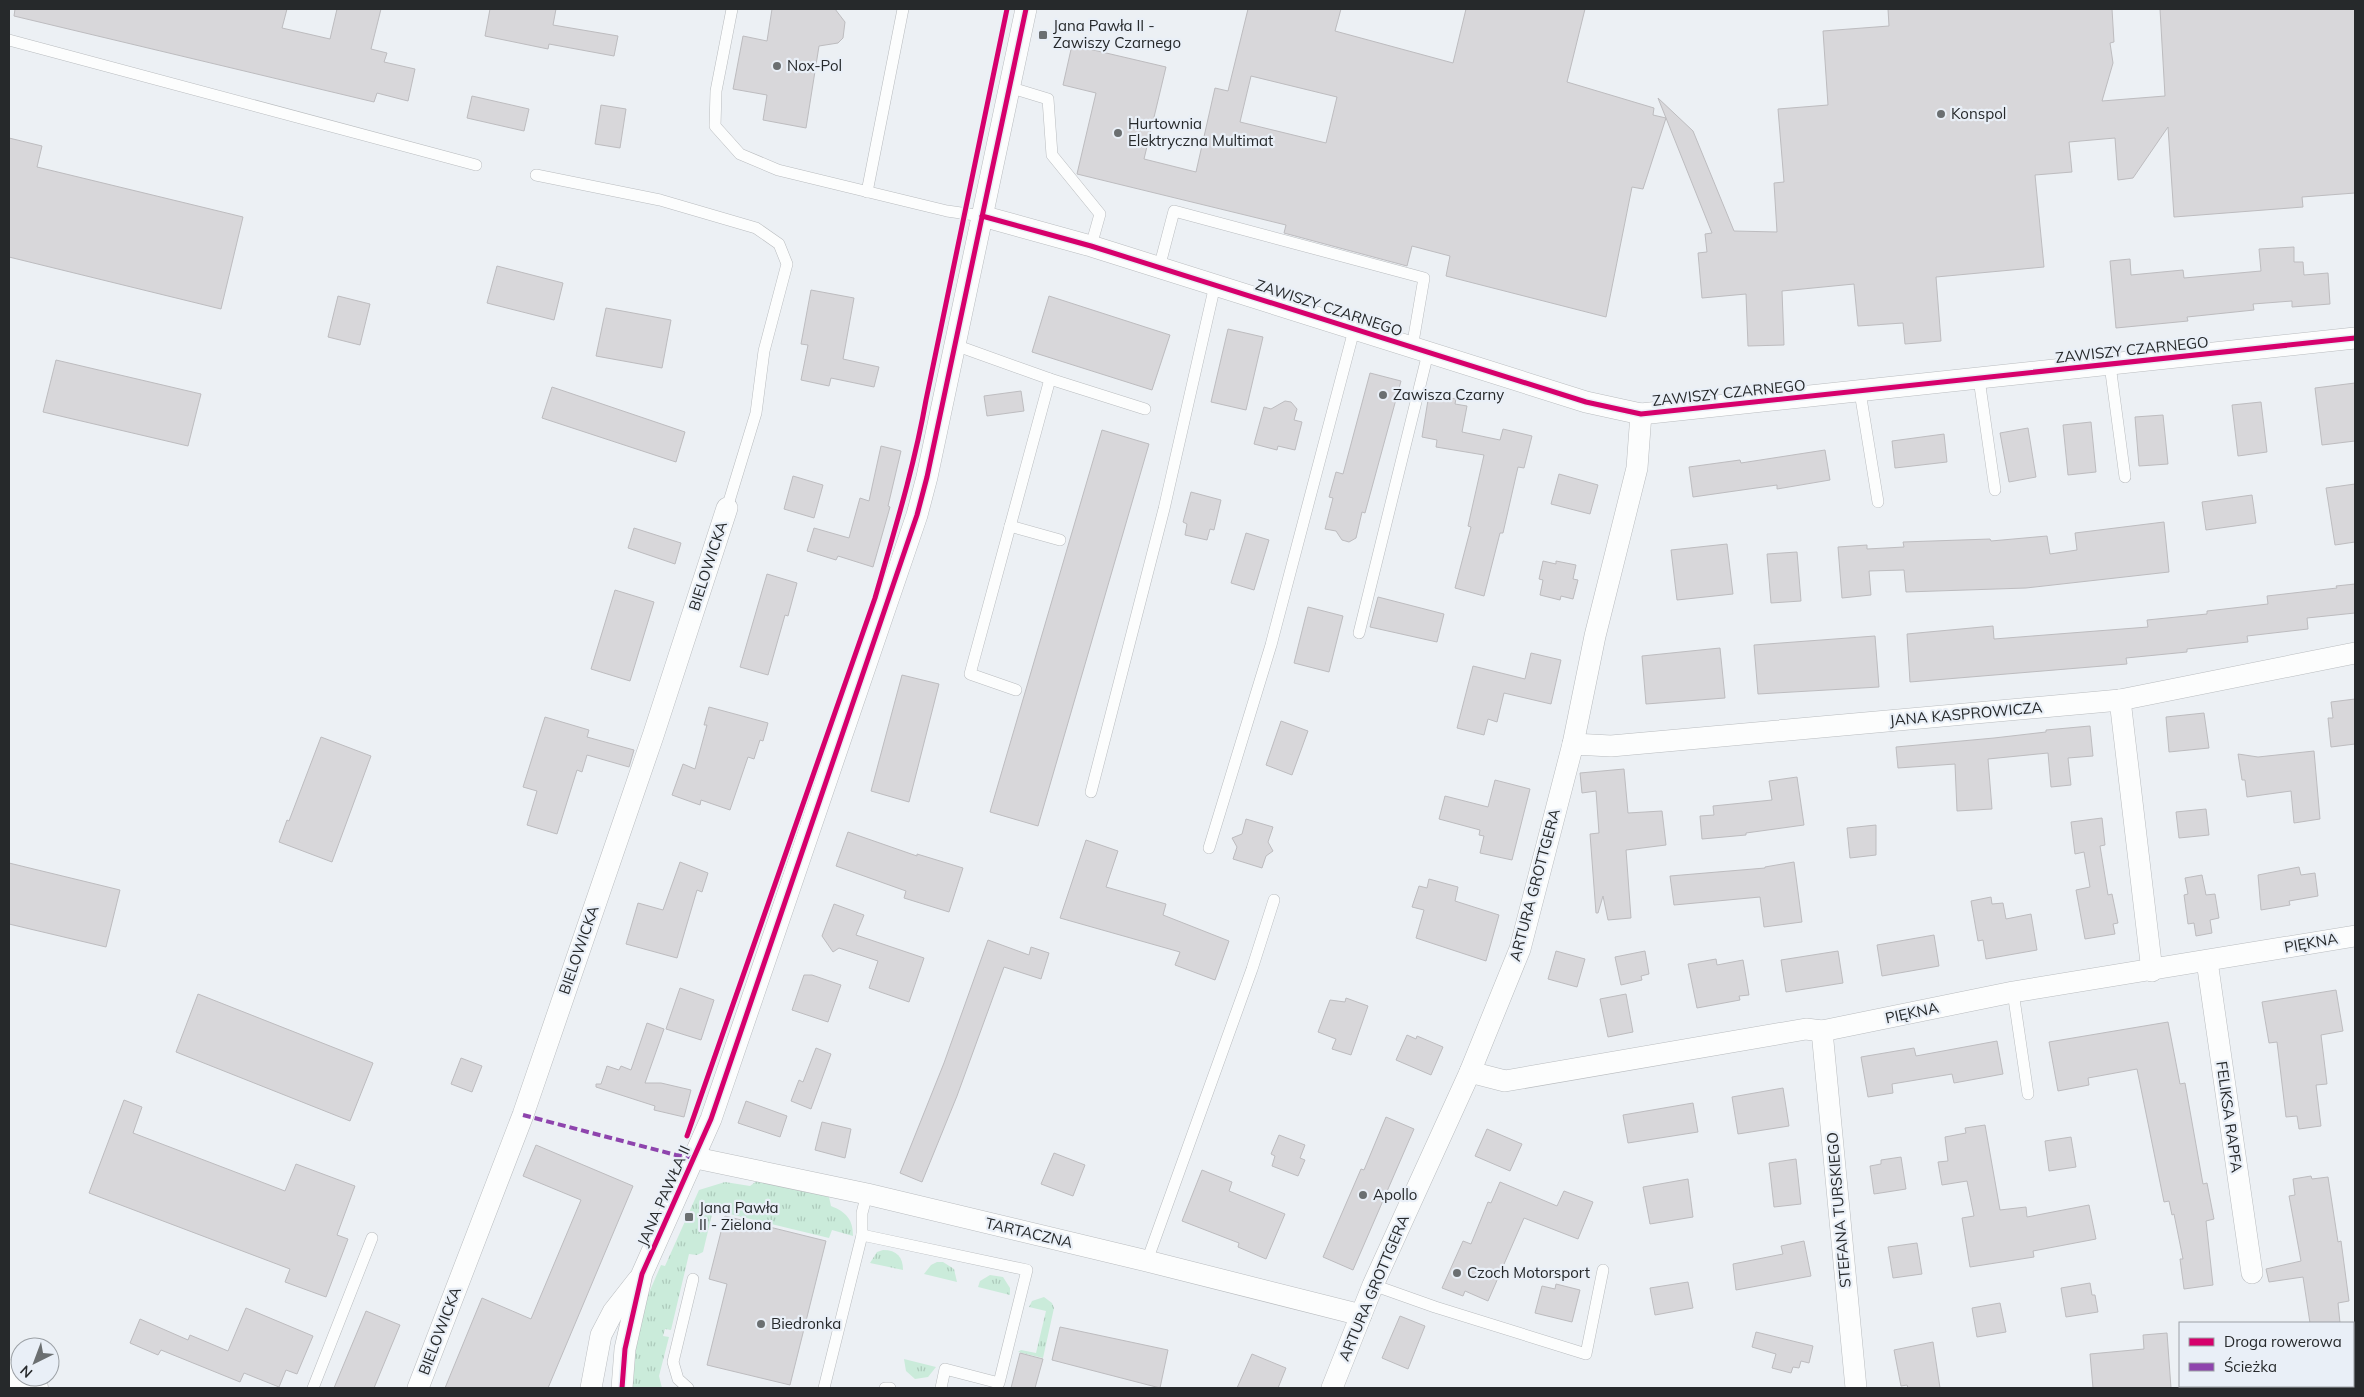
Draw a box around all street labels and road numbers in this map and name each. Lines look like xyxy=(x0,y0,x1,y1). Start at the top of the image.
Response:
street label: ZAWISZY CZARNEGO xyxy=(1253,275,1405,340)
street label: ZAWISZY CZARNEGO xyxy=(2055,332,2209,367)
street label: ZAWISZY CZARNEGO xyxy=(1652,375,1806,410)
street label: BIELOWICKA xyxy=(684,519,731,613)
street label: JANA KASPROWICZA xyxy=(1889,697,2043,730)
street label: ARTURA GROTTGERA xyxy=(1505,807,1564,963)
street label: BIELOWICKA xyxy=(554,903,603,997)
street label: PIĘKNA xyxy=(2283,928,2339,957)
street label: PIĘKNA xyxy=(1883,998,1940,1027)
street label: FELIKSA RAPFA xyxy=(2212,1060,2247,1174)
street label: STEFANA TURSKIEGO xyxy=(1822,1131,1855,1289)
street label: JANA PAWŁA II xyxy=(633,1142,694,1249)
street label: ARTURA GROTTGERA xyxy=(1334,1212,1413,1364)
street label: TARTACZNA xyxy=(984,1213,1075,1252)
street label: BIELOWICKA xyxy=(414,1284,465,1378)

